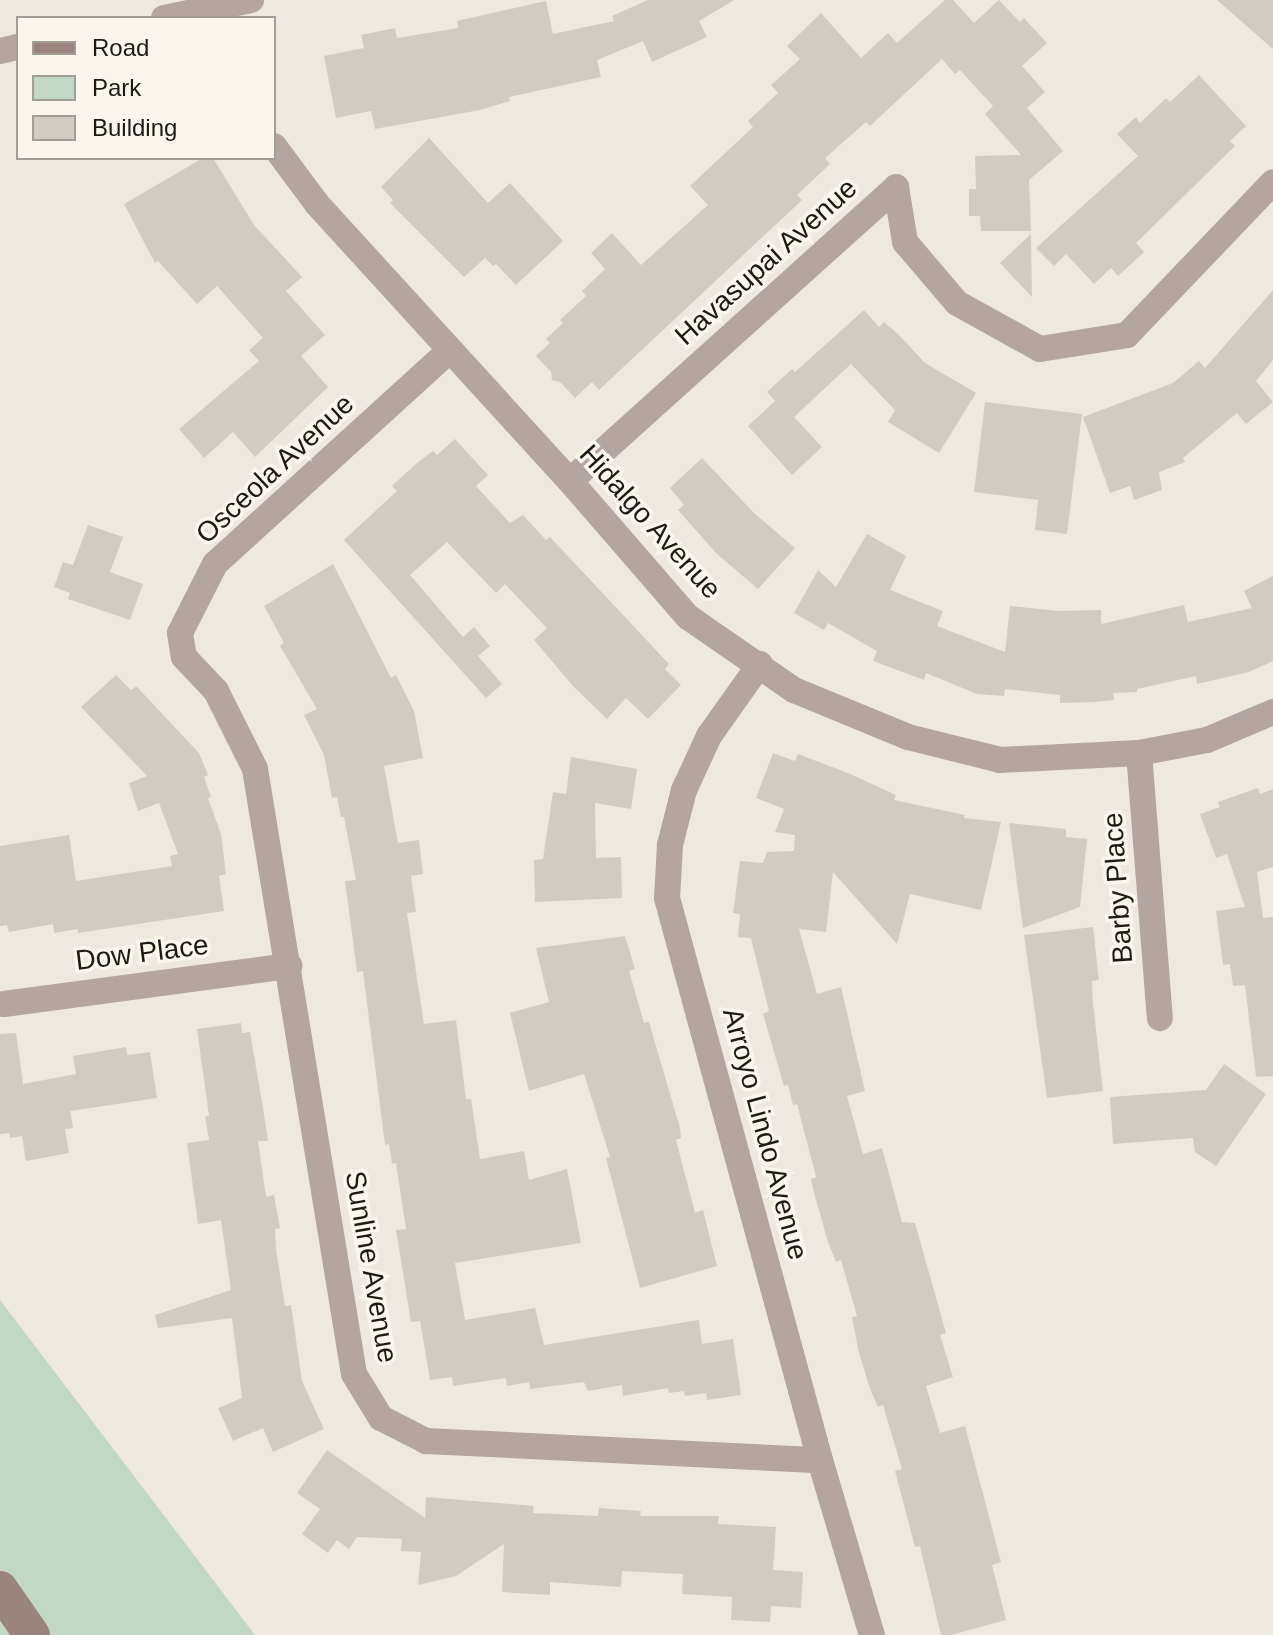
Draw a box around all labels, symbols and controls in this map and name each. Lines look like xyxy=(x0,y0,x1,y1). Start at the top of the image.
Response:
legend xyxy=(16,16,276,160)
text: Road xyxy=(92,34,149,61)
text: Park xyxy=(92,74,141,101)
text: Building xyxy=(92,114,177,141)
street label: Havasupai Avenue xyxy=(668,171,864,353)
street label: Osceola Avenue xyxy=(189,387,361,551)
street label: Hidalgo Avenue xyxy=(572,437,728,607)
street label: Barby Place xyxy=(1096,812,1140,964)
street label: Dow Place xyxy=(74,928,210,978)
street label: Arroyo Lindo Avenue xyxy=(715,1004,815,1264)
street label: Sunline Avenue xyxy=(337,1168,405,1366)

